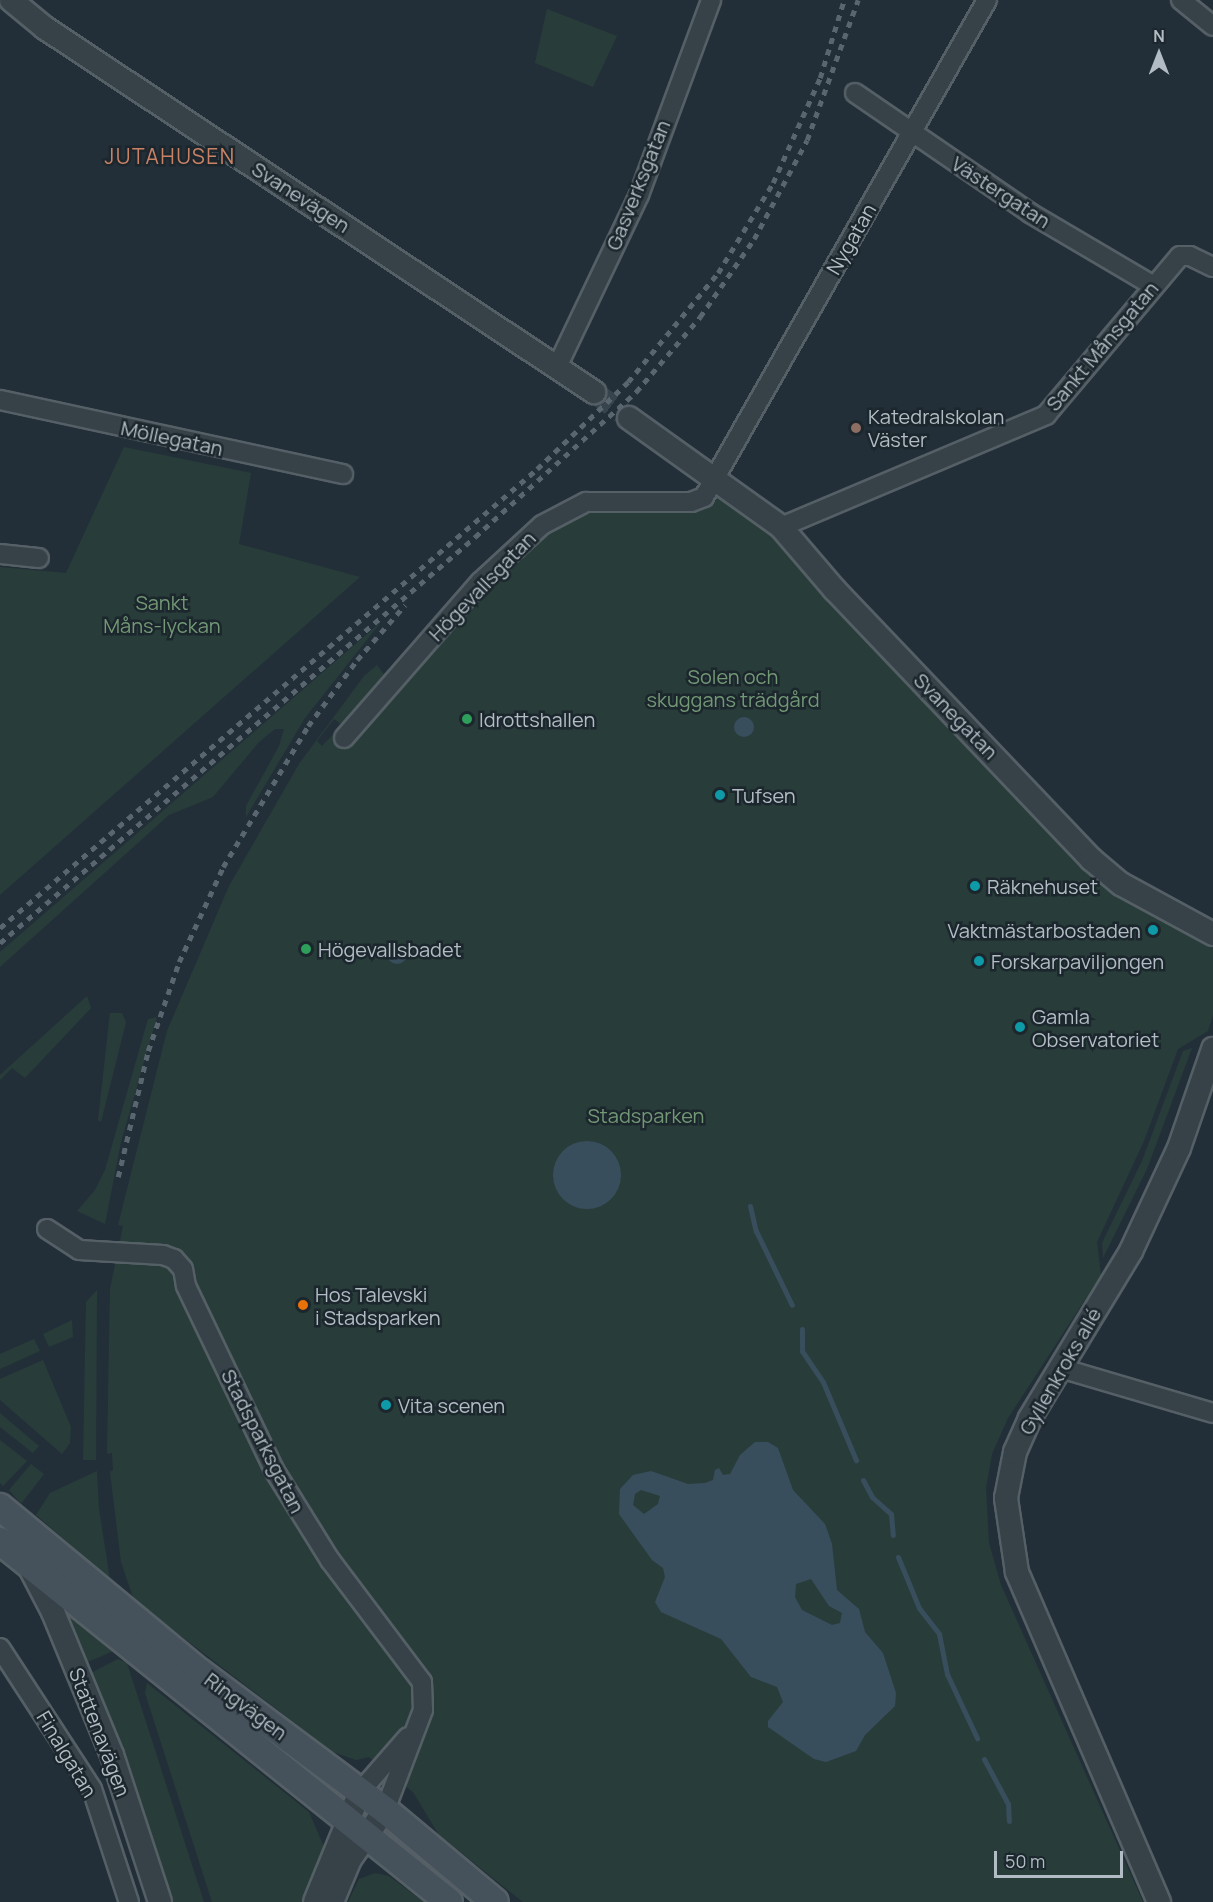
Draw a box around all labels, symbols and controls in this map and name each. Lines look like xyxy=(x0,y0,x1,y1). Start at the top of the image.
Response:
north arrow xyxy=(1129,24,1189,84)
text: N xyxy=(1153,25,1165,47)
street label: Gasverksgatan xyxy=(601,116,675,254)
district label: JUTAHUSEN xyxy=(104,143,236,169)
street label: Västergatan xyxy=(947,151,1055,233)
street label: Svanevägen xyxy=(248,156,354,238)
street label: Nygatan xyxy=(821,199,881,279)
street label: Sankt Månsgatan xyxy=(1041,276,1163,416)
place label: Katedralskolan Väster xyxy=(868,404,1004,451)
street label: Möllegatan xyxy=(119,415,225,461)
marker: Katedralskolan Väster xyxy=(849,421,863,435)
street label: Högevallsgatan xyxy=(424,526,540,646)
park label: Sankt Måns-lyckan xyxy=(103,591,221,638)
park label: Solen och skuggans trädgård xyxy=(646,665,820,712)
street label: Svanegatan xyxy=(909,668,1003,764)
place label: Idrottshallen xyxy=(479,707,595,731)
marker: Idrottshallen xyxy=(460,712,474,726)
place label: Tufsen xyxy=(732,783,796,807)
marker: Tufsen xyxy=(713,788,727,802)
place label: Räknehuset xyxy=(987,874,1098,898)
marker: Räknehuset xyxy=(968,879,982,893)
place label: Vaktmästarbostaden xyxy=(948,918,1141,942)
marker: Vaktmästarbostaden xyxy=(1146,923,1160,937)
place label: Högevallsbadet xyxy=(318,937,462,961)
marker: Högevallsbadet xyxy=(299,942,313,956)
place label: Forskarpaviljongen xyxy=(991,949,1164,973)
marker: Forskarpaviljongen xyxy=(972,954,986,968)
place label: Gamla Observatoriet xyxy=(1032,1004,1159,1051)
marker: Gamla Observatoriet xyxy=(1013,1020,1027,1034)
park label: Stadsparken xyxy=(588,1103,704,1127)
place label: Hos Talevski i Stadsparken xyxy=(315,1282,441,1329)
marker: Hos Talevski i Stadsparken xyxy=(296,1298,310,1312)
street label: Gyllenkroks allé xyxy=(1014,1303,1106,1439)
street label: Stadsparksgatan xyxy=(216,1365,310,1517)
place label: Vita scenen xyxy=(398,1393,505,1417)
marker: Vita scenen xyxy=(379,1398,393,1412)
street label: Stattenavägen xyxy=(64,1664,136,1800)
street label: Ringvägen xyxy=(200,1667,292,1745)
street label: Finalgatan xyxy=(32,1707,102,1801)
scale bar xyxy=(997,1839,1126,1877)
text: 50 m xyxy=(1005,1849,1045,1873)

